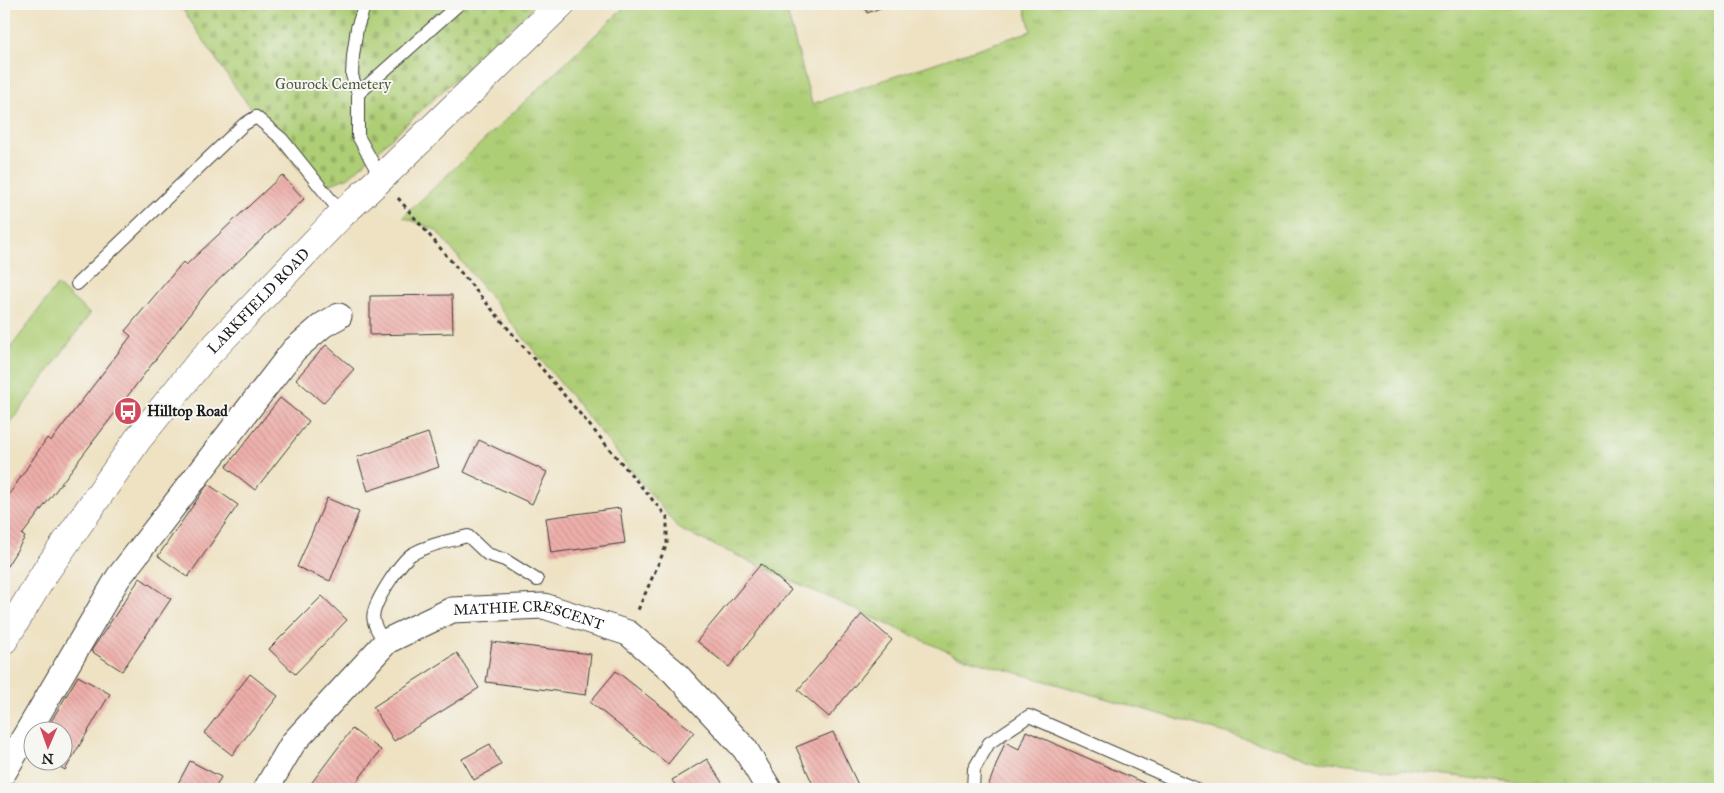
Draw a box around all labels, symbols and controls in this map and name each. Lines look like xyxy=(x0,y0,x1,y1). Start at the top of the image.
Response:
park label: Gourock Cemetery xyxy=(275,75,392,93)
street label: LARKFIELD ROAD xyxy=(204,244,313,358)
bus stop icon: Hilltop Road xyxy=(113,396,143,426)
place label: Hilltop Road xyxy=(147,402,228,421)
street label: MATHIE CRESCENT xyxy=(453,597,606,634)
north arrow xyxy=(22,720,72,770)
text: N xyxy=(41,750,54,767)

